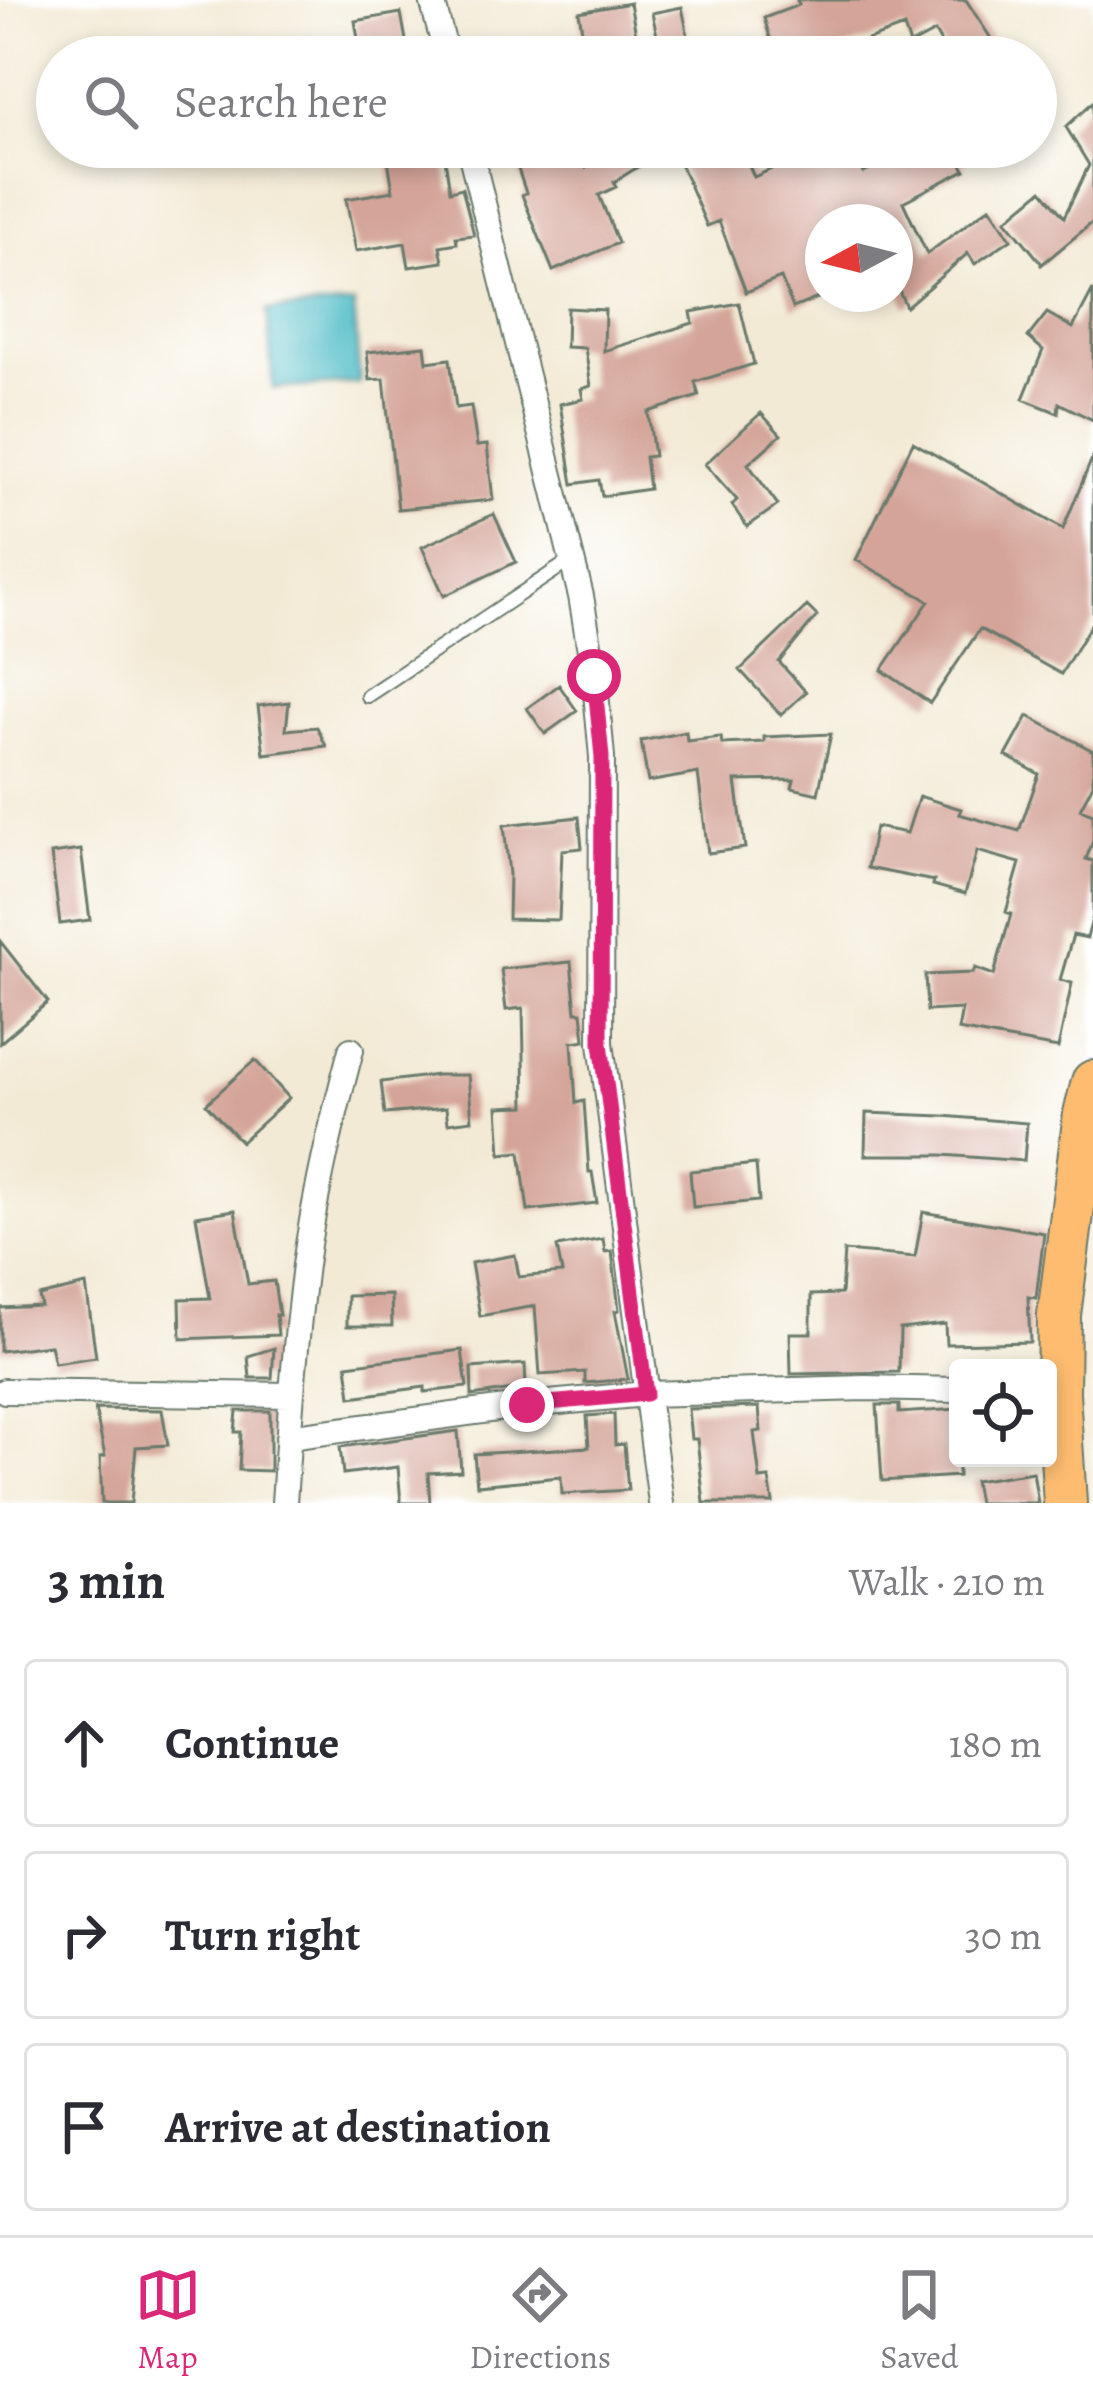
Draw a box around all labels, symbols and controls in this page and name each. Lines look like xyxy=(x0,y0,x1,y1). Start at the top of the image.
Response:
search box xyxy=(36,36,1057,168)
icon: search xyxy=(78,69,144,135)
text: Search here xyxy=(174,71,388,133)
north arrow xyxy=(805,204,913,312)
route start xyxy=(567,649,621,703)
map controls xyxy=(949,1359,1057,1467)
button: locate xyxy=(949,1359,1057,1467)
route end xyxy=(500,1378,554,1432)
text: 3 min xyxy=(48,1546,165,1616)
text: Walk · 210 m xyxy=(849,1555,1045,1608)
icon: ahead xyxy=(51,1710,117,1776)
text: Continue xyxy=(165,1712,339,1774)
text: 180 m xyxy=(949,1717,1042,1770)
icon: right xyxy=(51,1902,117,1968)
text: Turn right xyxy=(165,1904,360,1966)
text: 30 m xyxy=(965,1909,1042,1962)
icon: arrive xyxy=(51,2094,117,2160)
text: Arrive at destination xyxy=(165,2096,551,2158)
tab: Map xyxy=(135,2262,201,2379)
tab: Directions xyxy=(470,2262,611,2379)
tab: Saved xyxy=(880,2262,958,2379)

